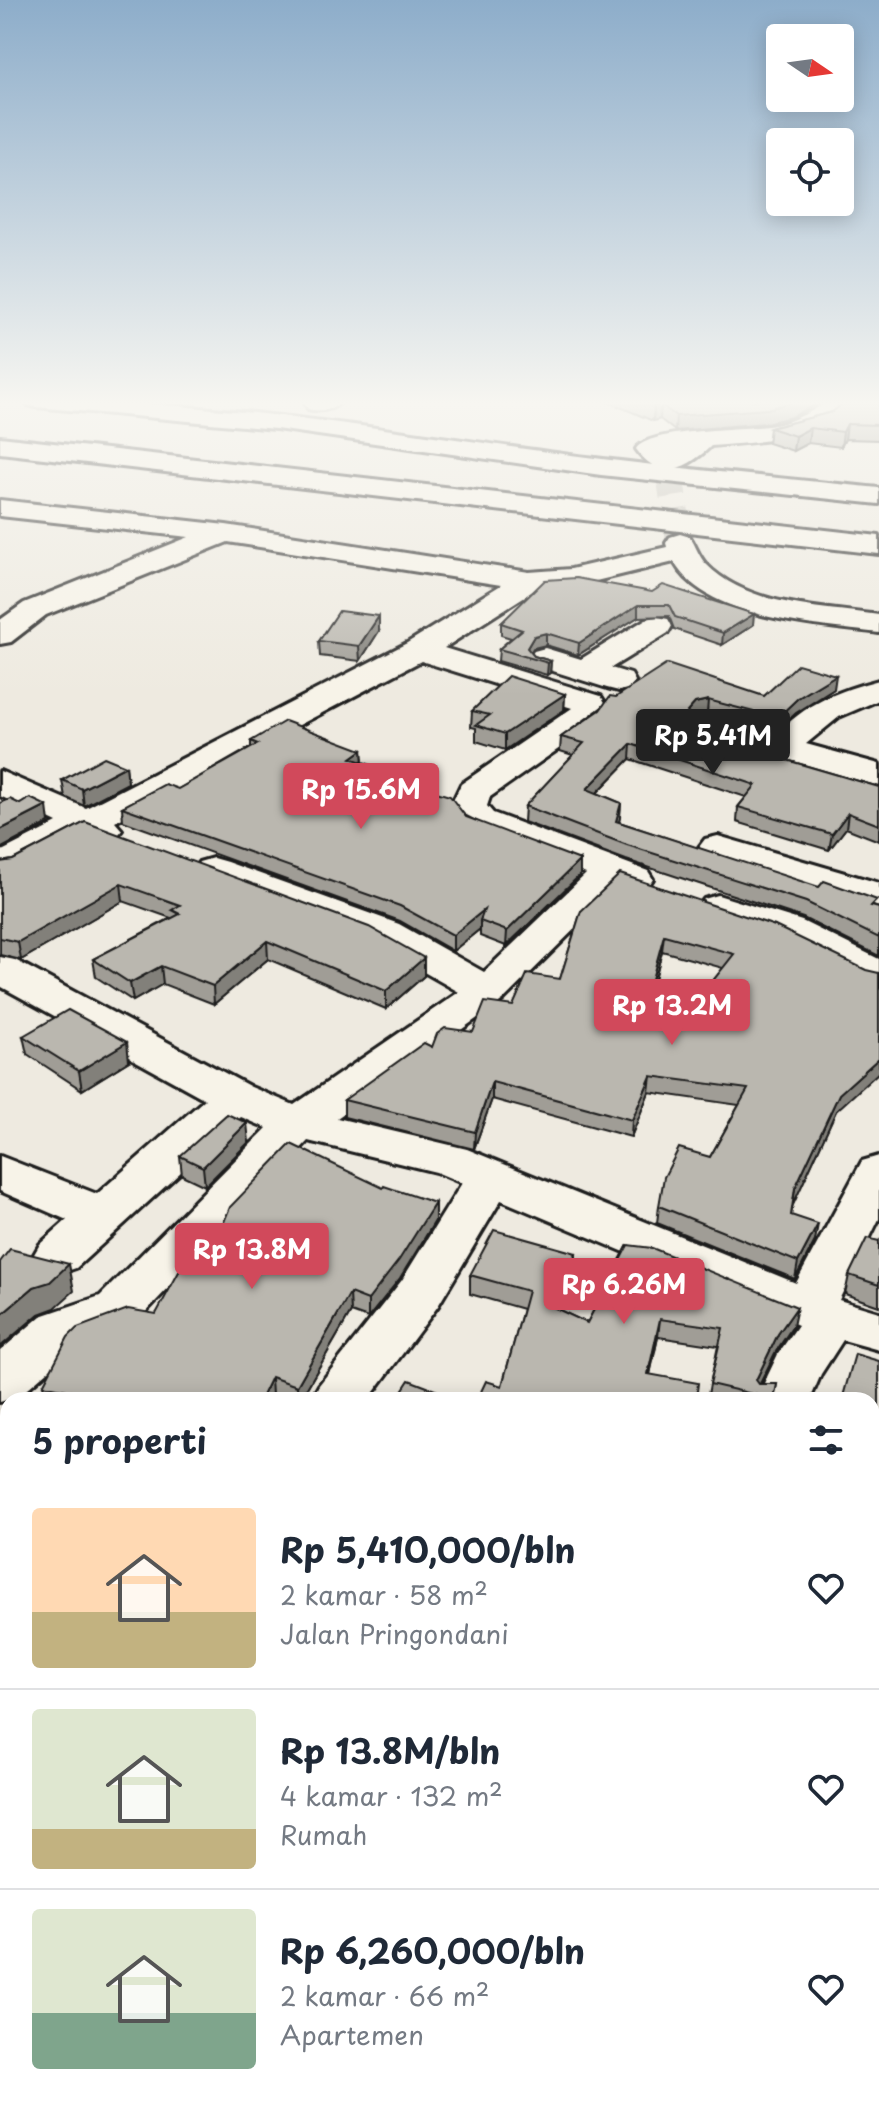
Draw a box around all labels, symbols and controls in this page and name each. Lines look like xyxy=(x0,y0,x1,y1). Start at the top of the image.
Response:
north arrow xyxy=(766,24,854,112)
map controls xyxy=(766,24,854,216)
button: locate xyxy=(766,128,854,216)
pin: Rp 5.41M xyxy=(630,709,796,777)
text: Rp 5.41M xyxy=(654,715,772,754)
pin: Rp 15.6M xyxy=(278,763,444,831)
text: Rp 15.6M xyxy=(301,769,421,808)
pin: Rp 13.2M xyxy=(589,979,755,1047)
text: Rp 13.2M xyxy=(612,985,732,1024)
pin: Rp 13.8M xyxy=(169,1223,335,1291)
text: Rp 13.8M xyxy=(193,1229,311,1268)
pin: Rp 6.26M xyxy=(541,1258,707,1326)
text: Rp 6.26M xyxy=(562,1264,686,1303)
text: 5 properti xyxy=(32,1414,206,1466)
icon: filters xyxy=(804,1418,848,1462)
text: Rp 5,410,000/bln xyxy=(280,1523,576,1575)
icon: home xyxy=(96,1540,192,1636)
icon: heart xyxy=(804,1566,848,1610)
text: 2 kamar · 58 m² xyxy=(280,1575,488,1614)
text: Jalan Pringondani xyxy=(280,1614,509,1653)
text: Rp 13.8M/bln xyxy=(280,1724,500,1776)
icon: home xyxy=(96,1741,192,1837)
icon: heart xyxy=(804,1767,848,1811)
text: 4 kamar · 132 m² xyxy=(280,1776,503,1815)
text: Rumah xyxy=(280,1815,367,1854)
text: Rp 6,260,000/bln xyxy=(280,1924,585,1976)
icon: home xyxy=(96,1941,192,2037)
icon: heart xyxy=(804,1967,848,2011)
text: 2 kamar · 66 m² xyxy=(280,1976,489,2015)
text: Apartemen xyxy=(280,2015,424,2054)

